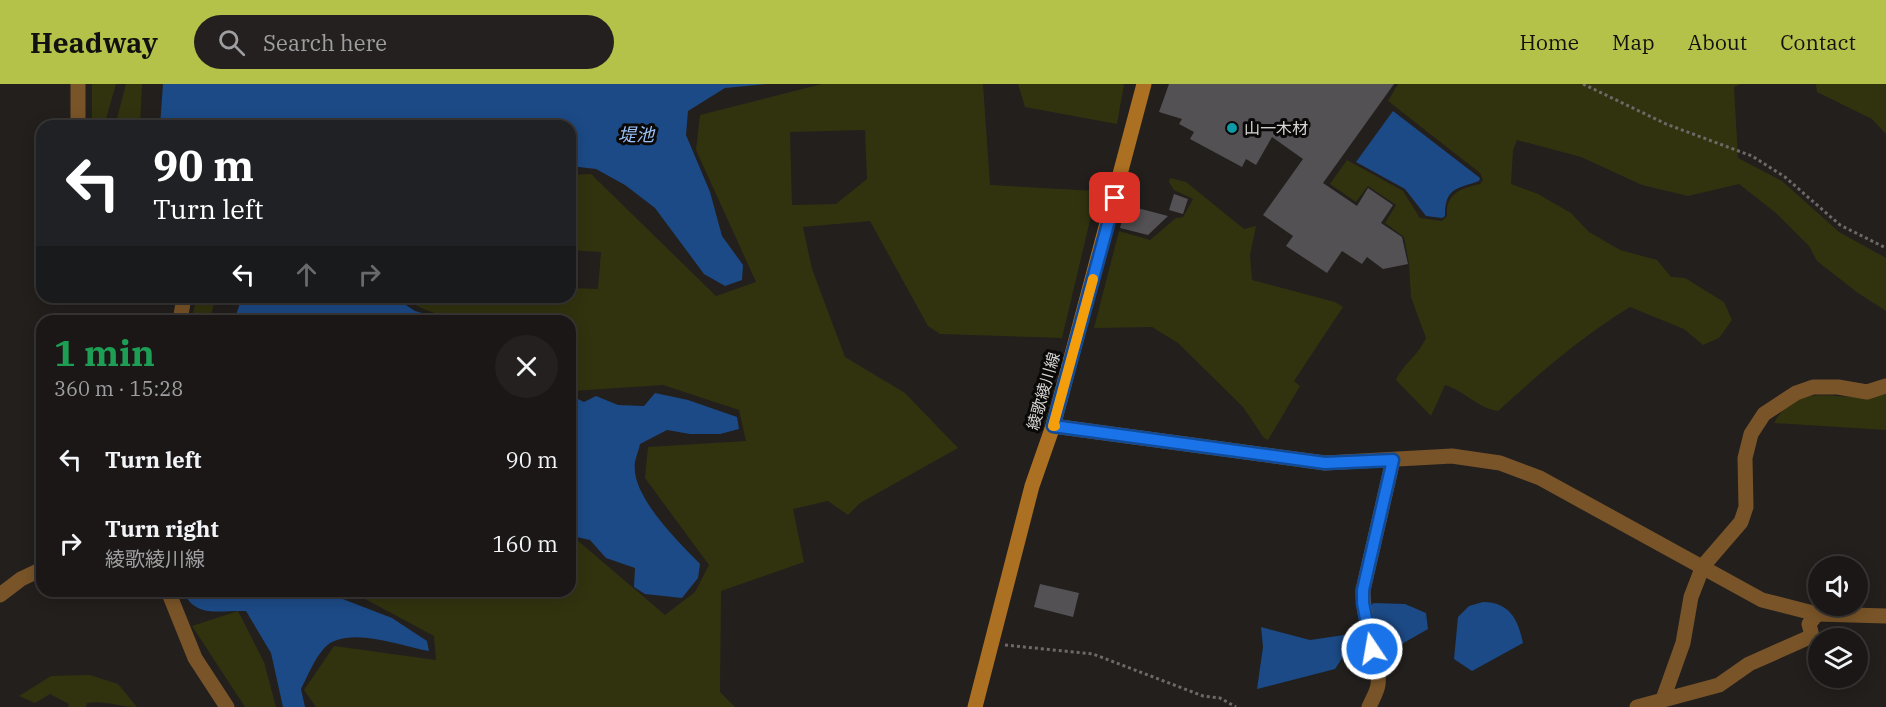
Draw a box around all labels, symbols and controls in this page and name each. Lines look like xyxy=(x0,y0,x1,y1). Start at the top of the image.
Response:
search box xyxy=(194,15,614,69)
text: Headway xyxy=(30,24,158,61)
icon: search xyxy=(215,26,248,59)
text: Search here xyxy=(263,28,387,57)
text: Home xyxy=(1519,28,1579,56)
text: Map xyxy=(1612,28,1655,56)
text: About xyxy=(1688,28,1747,56)
text: Contact xyxy=(1780,28,1856,56)
place label: 山一木材 xyxy=(1244,118,1308,138)
marker: 山一木材 xyxy=(1225,121,1239,135)
water label: 堤池 xyxy=(618,123,656,146)
text: 90 m xyxy=(153,138,254,193)
icon: left xyxy=(54,144,132,222)
pin xyxy=(1089,172,1140,223)
icon: arrive xyxy=(1098,181,1131,214)
text: Turn left xyxy=(153,191,264,226)
icon: left xyxy=(227,258,260,291)
icon: ahead xyxy=(290,258,323,291)
icon: right xyxy=(353,258,386,291)
text: 1 min xyxy=(54,329,155,376)
button: close xyxy=(495,335,558,398)
street label: 綾歌綾川線 xyxy=(1022,350,1064,432)
text: 360 m · 15:28 xyxy=(54,375,183,402)
icon: left xyxy=(54,443,87,476)
text: Turn left xyxy=(105,445,201,474)
text: 90 m xyxy=(506,445,558,474)
text: Turn right xyxy=(105,514,219,543)
icon: right xyxy=(54,527,87,560)
text: 160 m xyxy=(492,529,558,558)
text: 綾歌綾川線 xyxy=(105,545,205,572)
map controls xyxy=(1808,556,1868,688)
button: sound xyxy=(1808,556,1868,616)
position arrow xyxy=(1340,617,1404,681)
button: layers xyxy=(1808,628,1868,688)

